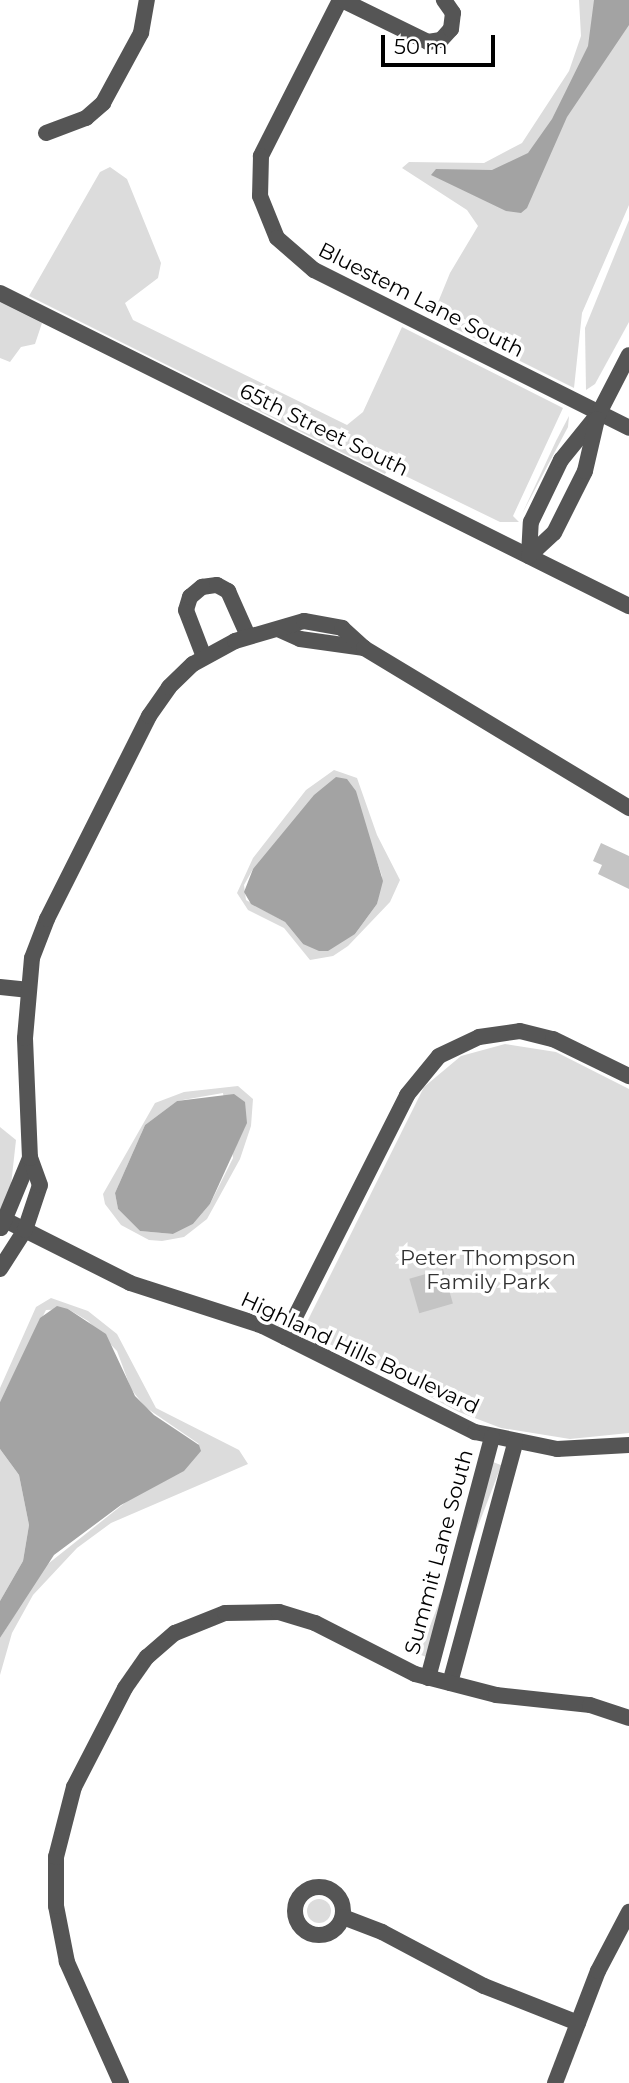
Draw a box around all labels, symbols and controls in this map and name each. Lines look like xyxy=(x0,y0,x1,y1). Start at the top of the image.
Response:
scale bar xyxy=(384,21,498,65)
text: 50 m xyxy=(394,34,448,59)
street label: Bluestem Lane South xyxy=(314,237,528,363)
street label: 65th Street South xyxy=(235,378,413,482)
park label: Peter Thompson Family Park xyxy=(400,1245,576,1295)
street label: Highland Hills Boulevard xyxy=(237,1287,483,1419)
street label: Summit Lane South xyxy=(400,1447,478,1657)

